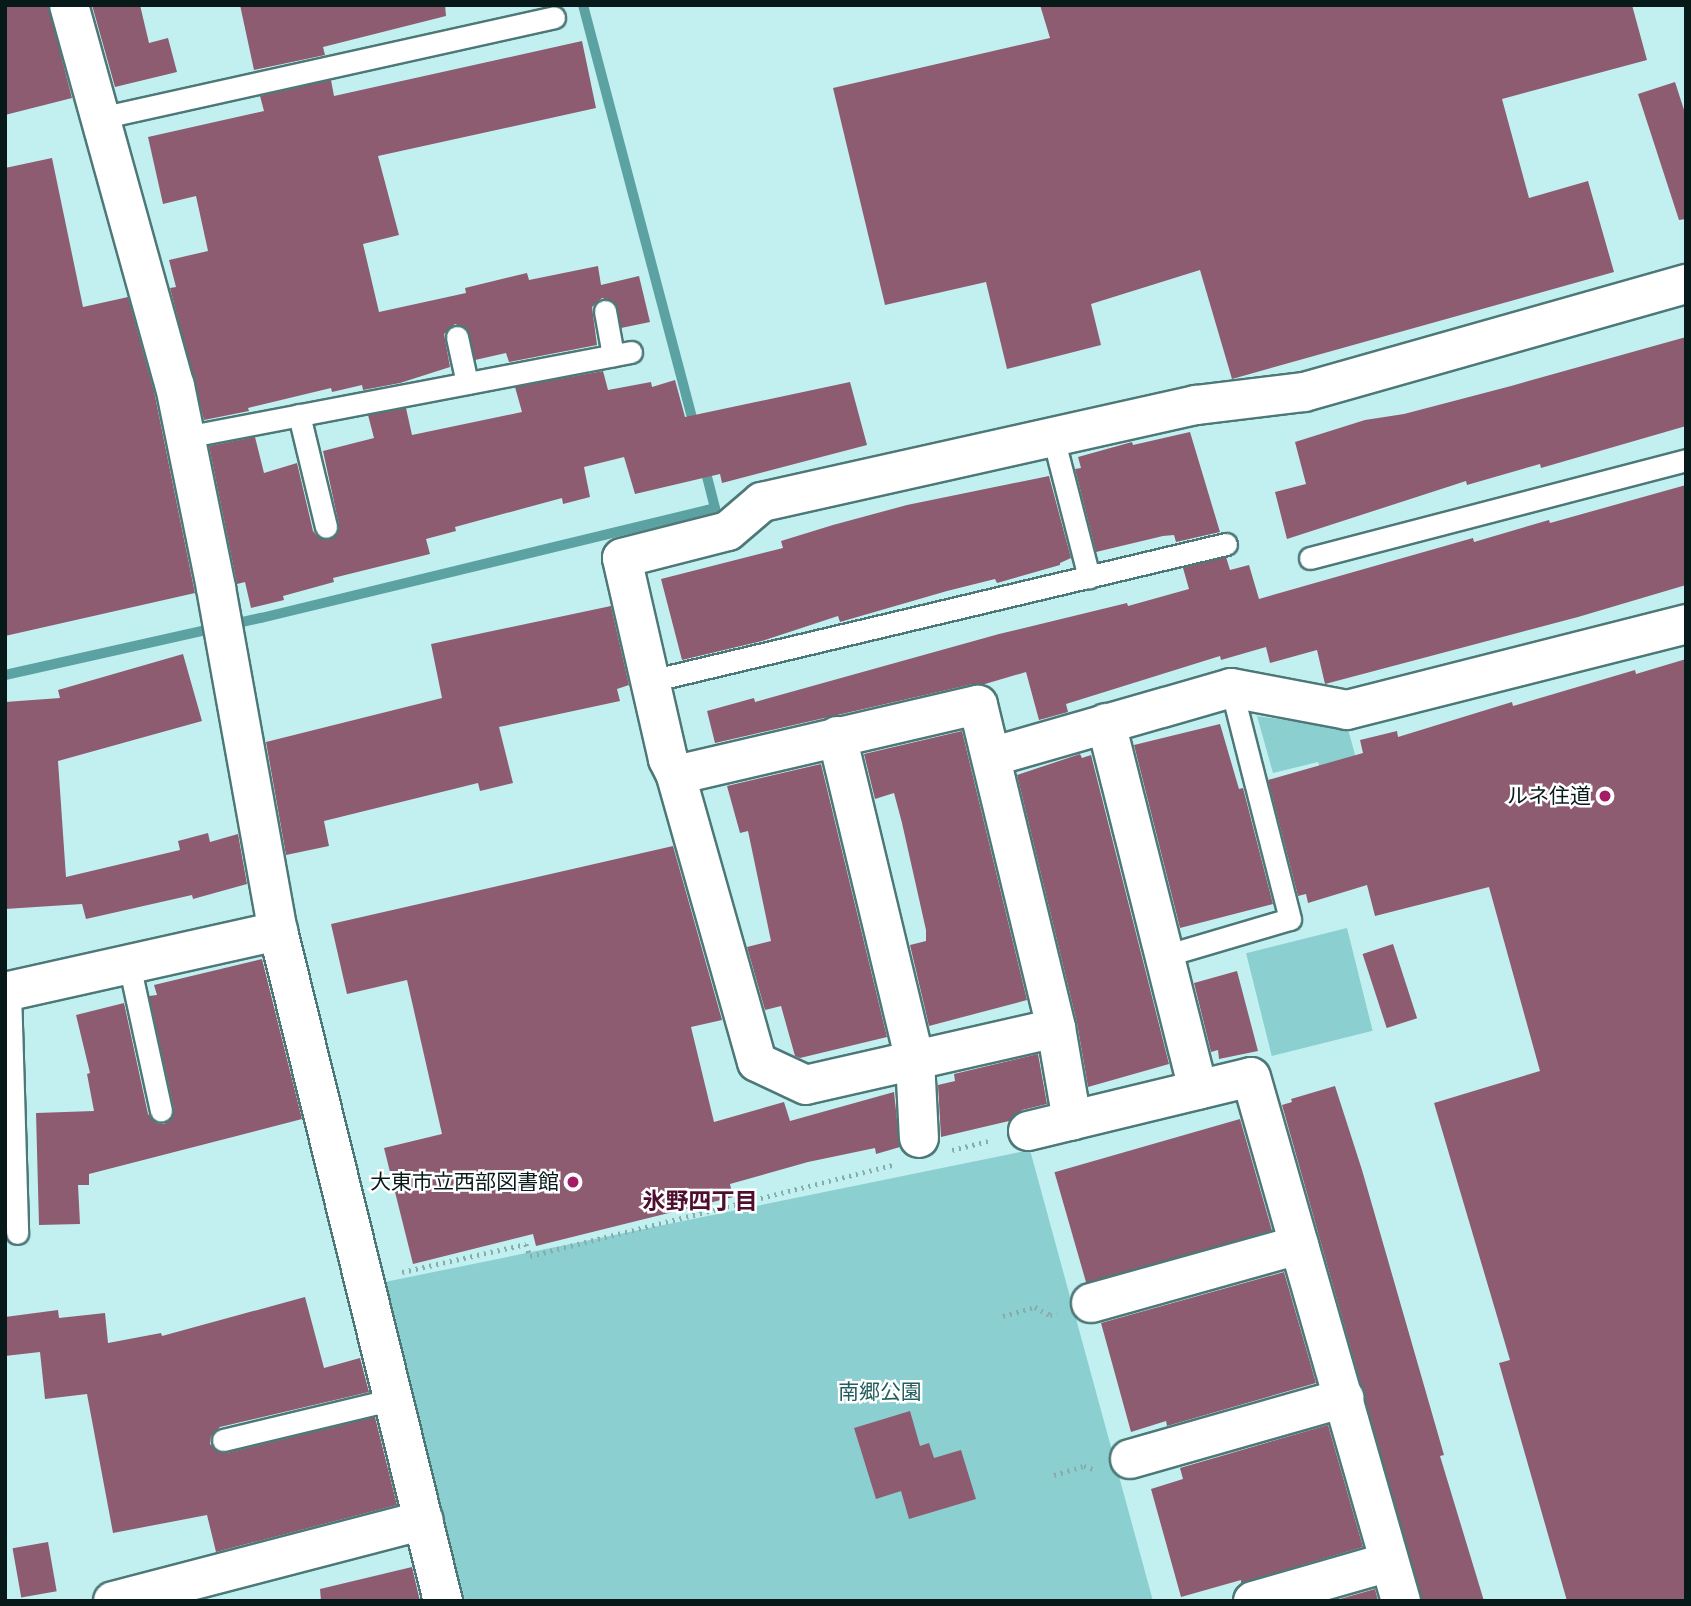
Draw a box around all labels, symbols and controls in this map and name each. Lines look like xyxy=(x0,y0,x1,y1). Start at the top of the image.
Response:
place label: ルネ住道 xyxy=(1507,783,1591,809)
marker: ルネ住道 xyxy=(1597,788,1613,804)
place label: 大東市立西部図書館 xyxy=(370,1169,559,1195)
marker: 大東市立西部図書館 xyxy=(565,1174,581,1190)
district label: 氷野四丁目 xyxy=(643,1187,757,1215)
park label: 南郷公園 xyxy=(838,1379,922,1405)

